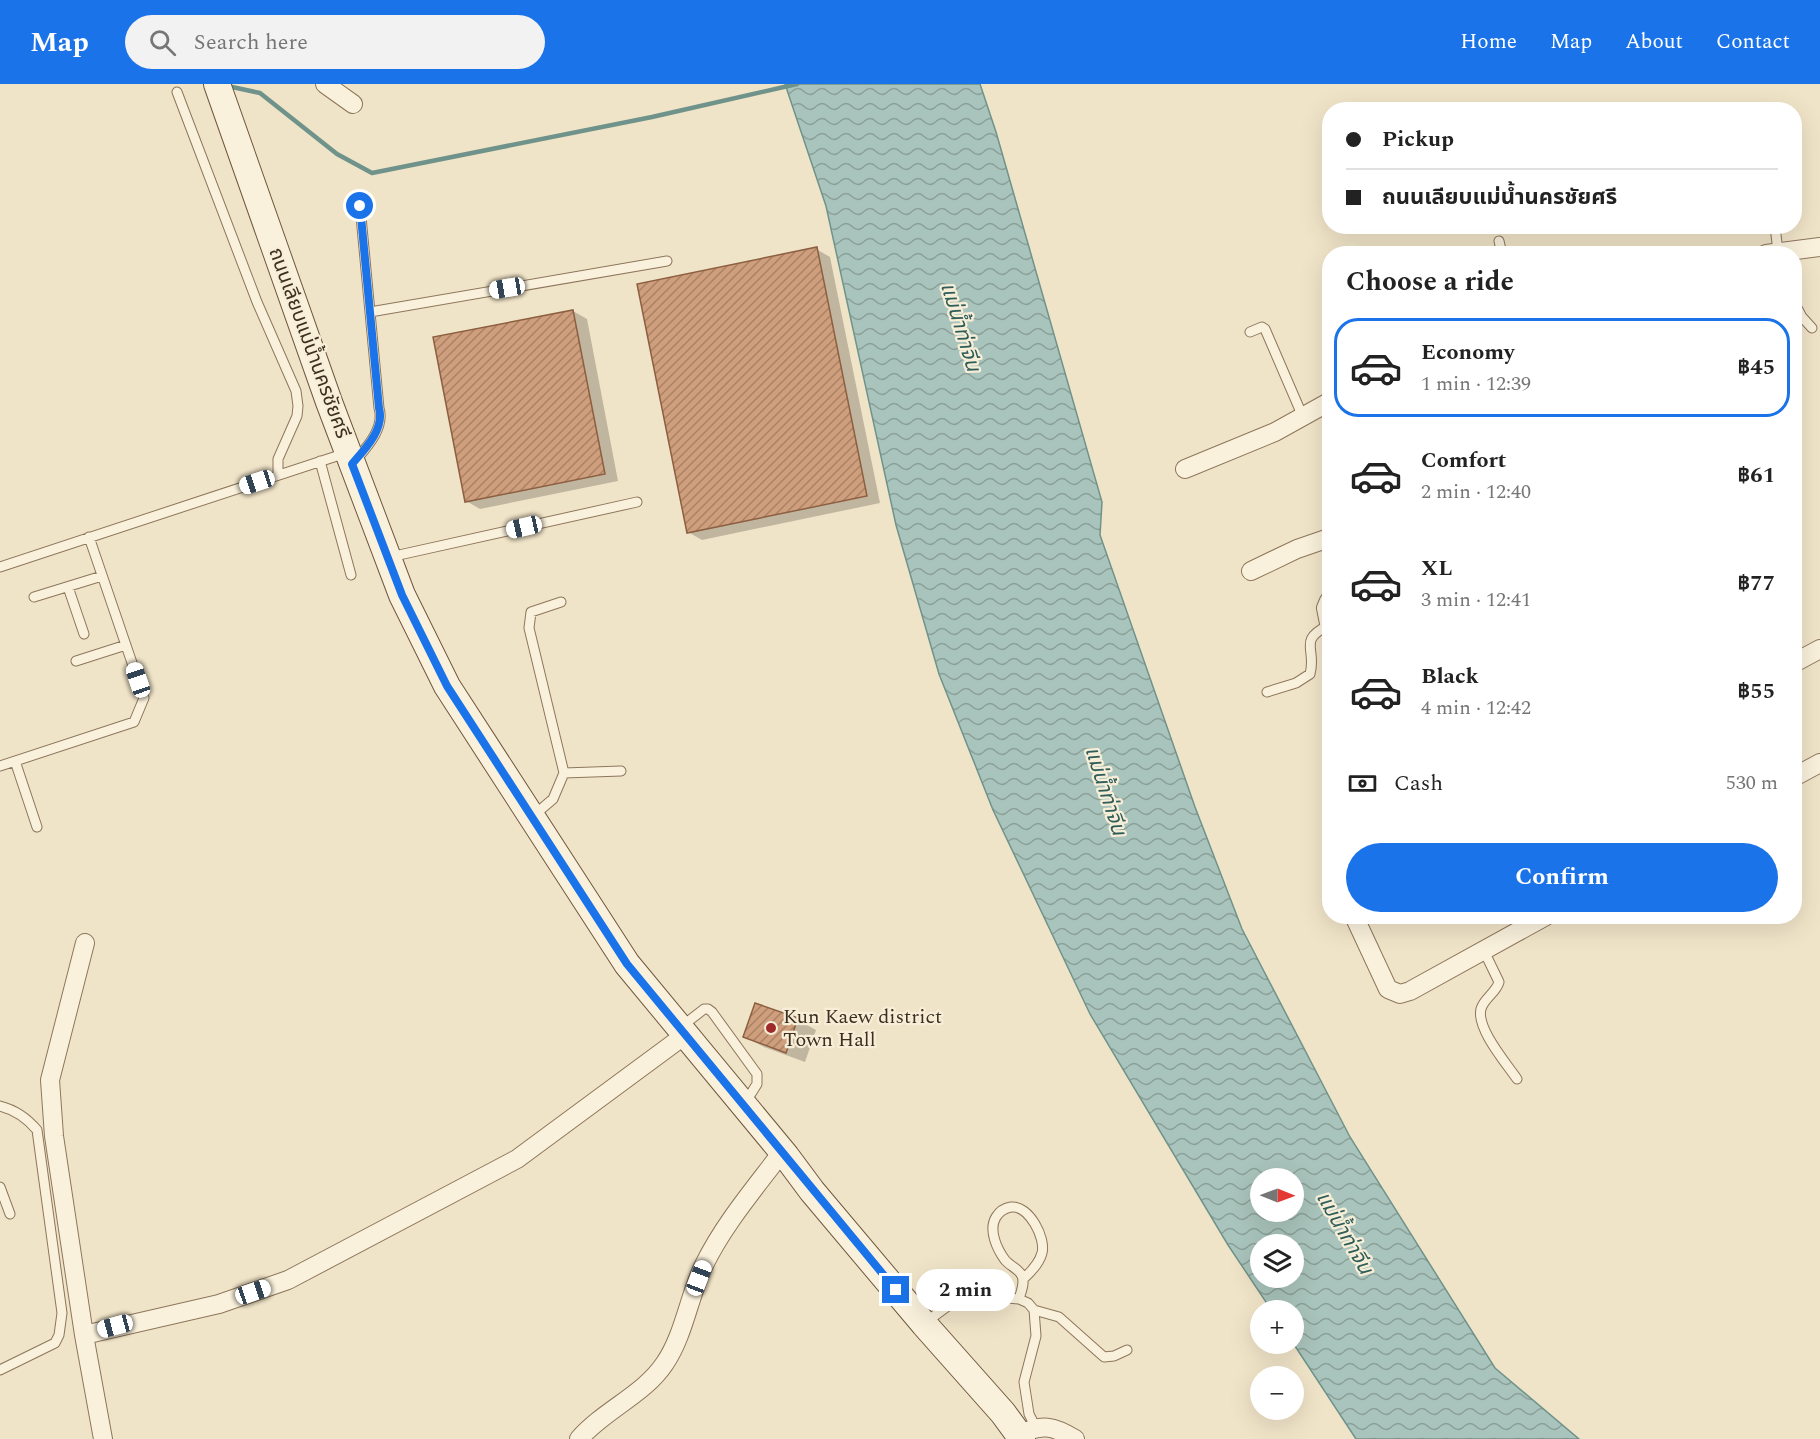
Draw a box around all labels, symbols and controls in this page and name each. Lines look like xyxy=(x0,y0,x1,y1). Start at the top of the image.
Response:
search box xyxy=(125,15,545,69)
text: Map xyxy=(30,21,89,64)
icon: search xyxy=(146,26,179,59)
text: Search here xyxy=(194,26,308,59)
text: Home xyxy=(1460,26,1517,58)
text: Map xyxy=(1550,26,1592,58)
text: About xyxy=(1625,26,1683,58)
text: Contact xyxy=(1716,26,1790,58)
text: Pickup xyxy=(1382,123,1454,156)
text: ถนนเลียบแม่น้ำนครชัยศรี xyxy=(1382,181,1617,214)
route start xyxy=(346,192,373,219)
street label: ถนนเลียบแม่น้ำนครชัยศรี xyxy=(261,243,357,443)
text: Choose a ride xyxy=(1346,261,1514,303)
car xyxy=(488,276,526,300)
water label: แม่น้ำท่าจีน xyxy=(931,279,989,377)
text: Economy xyxy=(1421,336,1514,369)
icon: car xyxy=(1349,341,1403,395)
text: ฿45 xyxy=(1738,351,1775,384)
text: 1 min · 12:39 xyxy=(1421,369,1531,399)
text: Comfort xyxy=(1421,444,1506,477)
icon: car xyxy=(1349,449,1403,503)
text: ฿61 xyxy=(1738,459,1775,492)
car xyxy=(237,468,277,496)
text: 2 min · 12:40 xyxy=(1421,477,1531,507)
car xyxy=(504,514,544,540)
text: XL xyxy=(1421,552,1452,585)
icon: car xyxy=(1349,557,1403,611)
text: ฿77 xyxy=(1738,567,1775,600)
text: 3 min · 12:41 xyxy=(1421,585,1531,615)
car xyxy=(124,660,152,700)
text: Black xyxy=(1421,660,1479,693)
icon: car xyxy=(1349,665,1403,719)
text: ฿55 xyxy=(1738,675,1775,708)
text: 4 min · 12:42 xyxy=(1421,693,1531,723)
water label: แม่น้ำท่าจีน xyxy=(1076,743,1135,841)
icon: cash xyxy=(1346,767,1379,800)
text: Cash xyxy=(1394,767,1443,800)
text: 530 m xyxy=(1726,768,1778,798)
button: Confirm xyxy=(1346,843,1778,912)
place label: Kun Kaew district Town Hall xyxy=(783,1002,942,1055)
marker: Kun Kaew district Town Hall xyxy=(764,1021,778,1035)
north arrow xyxy=(1250,1168,1304,1222)
map controls xyxy=(1250,1168,1304,1420)
water label: แม่น้ำท่าจีน xyxy=(1307,1185,1381,1282)
button: layers xyxy=(1250,1234,1304,1288)
car xyxy=(684,1258,714,1298)
callout: 2 min xyxy=(917,1269,1016,1311)
text: 2 min xyxy=(939,1275,992,1305)
route end xyxy=(882,1276,909,1303)
car xyxy=(233,1278,273,1306)
button: + xyxy=(1250,1300,1304,1354)
car xyxy=(95,1313,135,1339)
button: − xyxy=(1250,1366,1304,1420)

